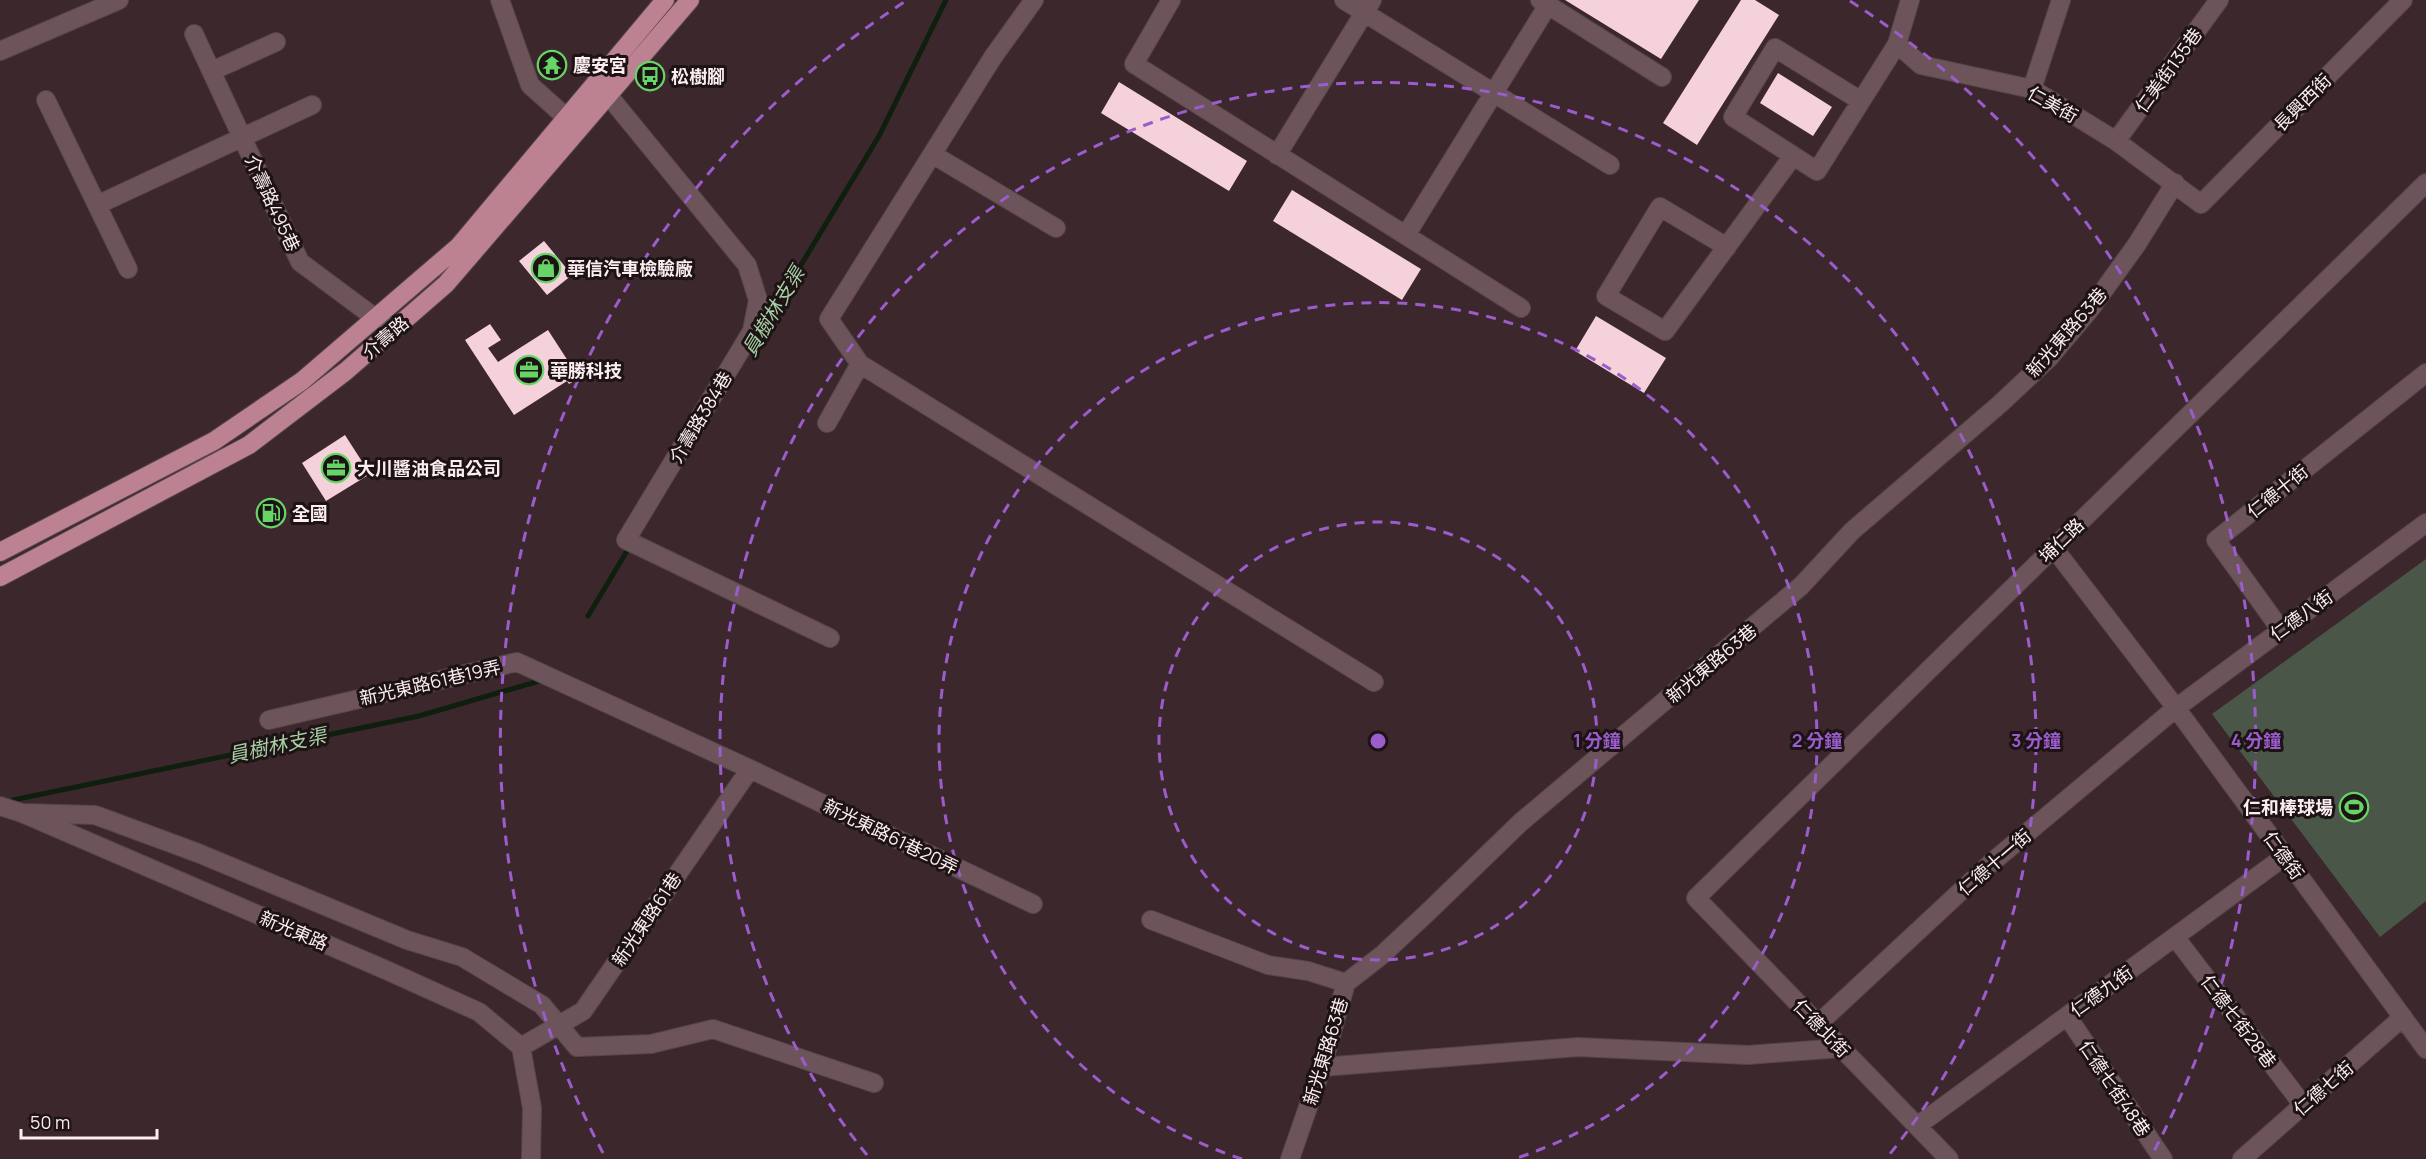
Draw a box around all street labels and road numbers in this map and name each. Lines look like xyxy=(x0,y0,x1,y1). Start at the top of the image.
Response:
street label: 仁美街135巷 xyxy=(2129,23,2207,117)
street label: 長興西街 xyxy=(2268,68,2336,136)
street label: 仁美街 xyxy=(2024,80,2082,128)
street label: 介壽路495巷 xyxy=(240,151,306,255)
street label: 新光東路63巷 xyxy=(2020,282,2112,382)
street label: 介壽路 xyxy=(357,310,413,364)
street label: 介壽路384巷 xyxy=(663,367,737,467)
street label: 仁德十街 xyxy=(2241,459,2313,523)
street label: 埔仁路 xyxy=(2033,513,2089,567)
street label: 仁德八街 xyxy=(2265,584,2337,646)
street label: 新光東路63巷 xyxy=(1661,618,1761,708)
street label: 新光東路61巷19弄 xyxy=(357,654,503,710)
street label: 新光東路61巷20弄 xyxy=(820,793,962,879)
street label: 仁德十一街 xyxy=(1952,823,2036,901)
street label: 仁德街 xyxy=(2258,826,2310,884)
street label: 新光東路61巷 xyxy=(606,868,686,970)
street label: 新光東路 xyxy=(256,905,332,955)
street label: 仁德九街 xyxy=(2065,960,2137,1022)
street label: 仁德七街28巷 xyxy=(2196,970,2282,1072)
street label: 新光東路63巷 xyxy=(1297,994,1353,1108)
street label: 仁德北街 xyxy=(1788,994,1856,1062)
street label: 仁德七街48巷 xyxy=(2074,1035,2156,1141)
street label: 仁德七街 xyxy=(2288,1055,2358,1121)

